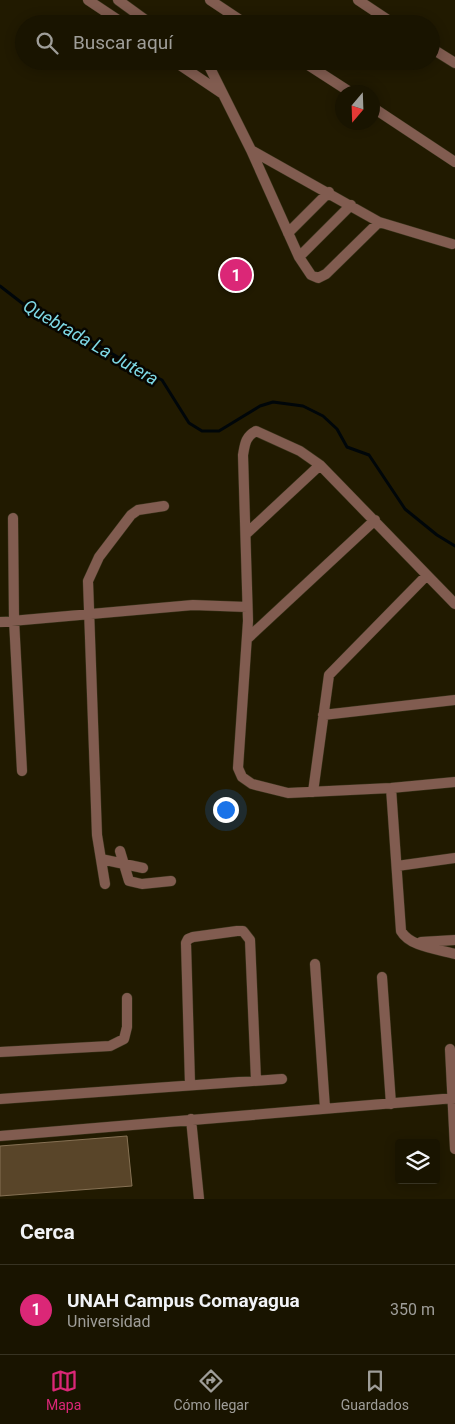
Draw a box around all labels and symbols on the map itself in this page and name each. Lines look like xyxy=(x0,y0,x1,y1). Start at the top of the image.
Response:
north arrow xyxy=(335,85,380,130)
pin: 1 xyxy=(220,256,252,294)
water label: Quebrada La Jutera xyxy=(20,295,162,389)
your location xyxy=(213,797,239,823)

